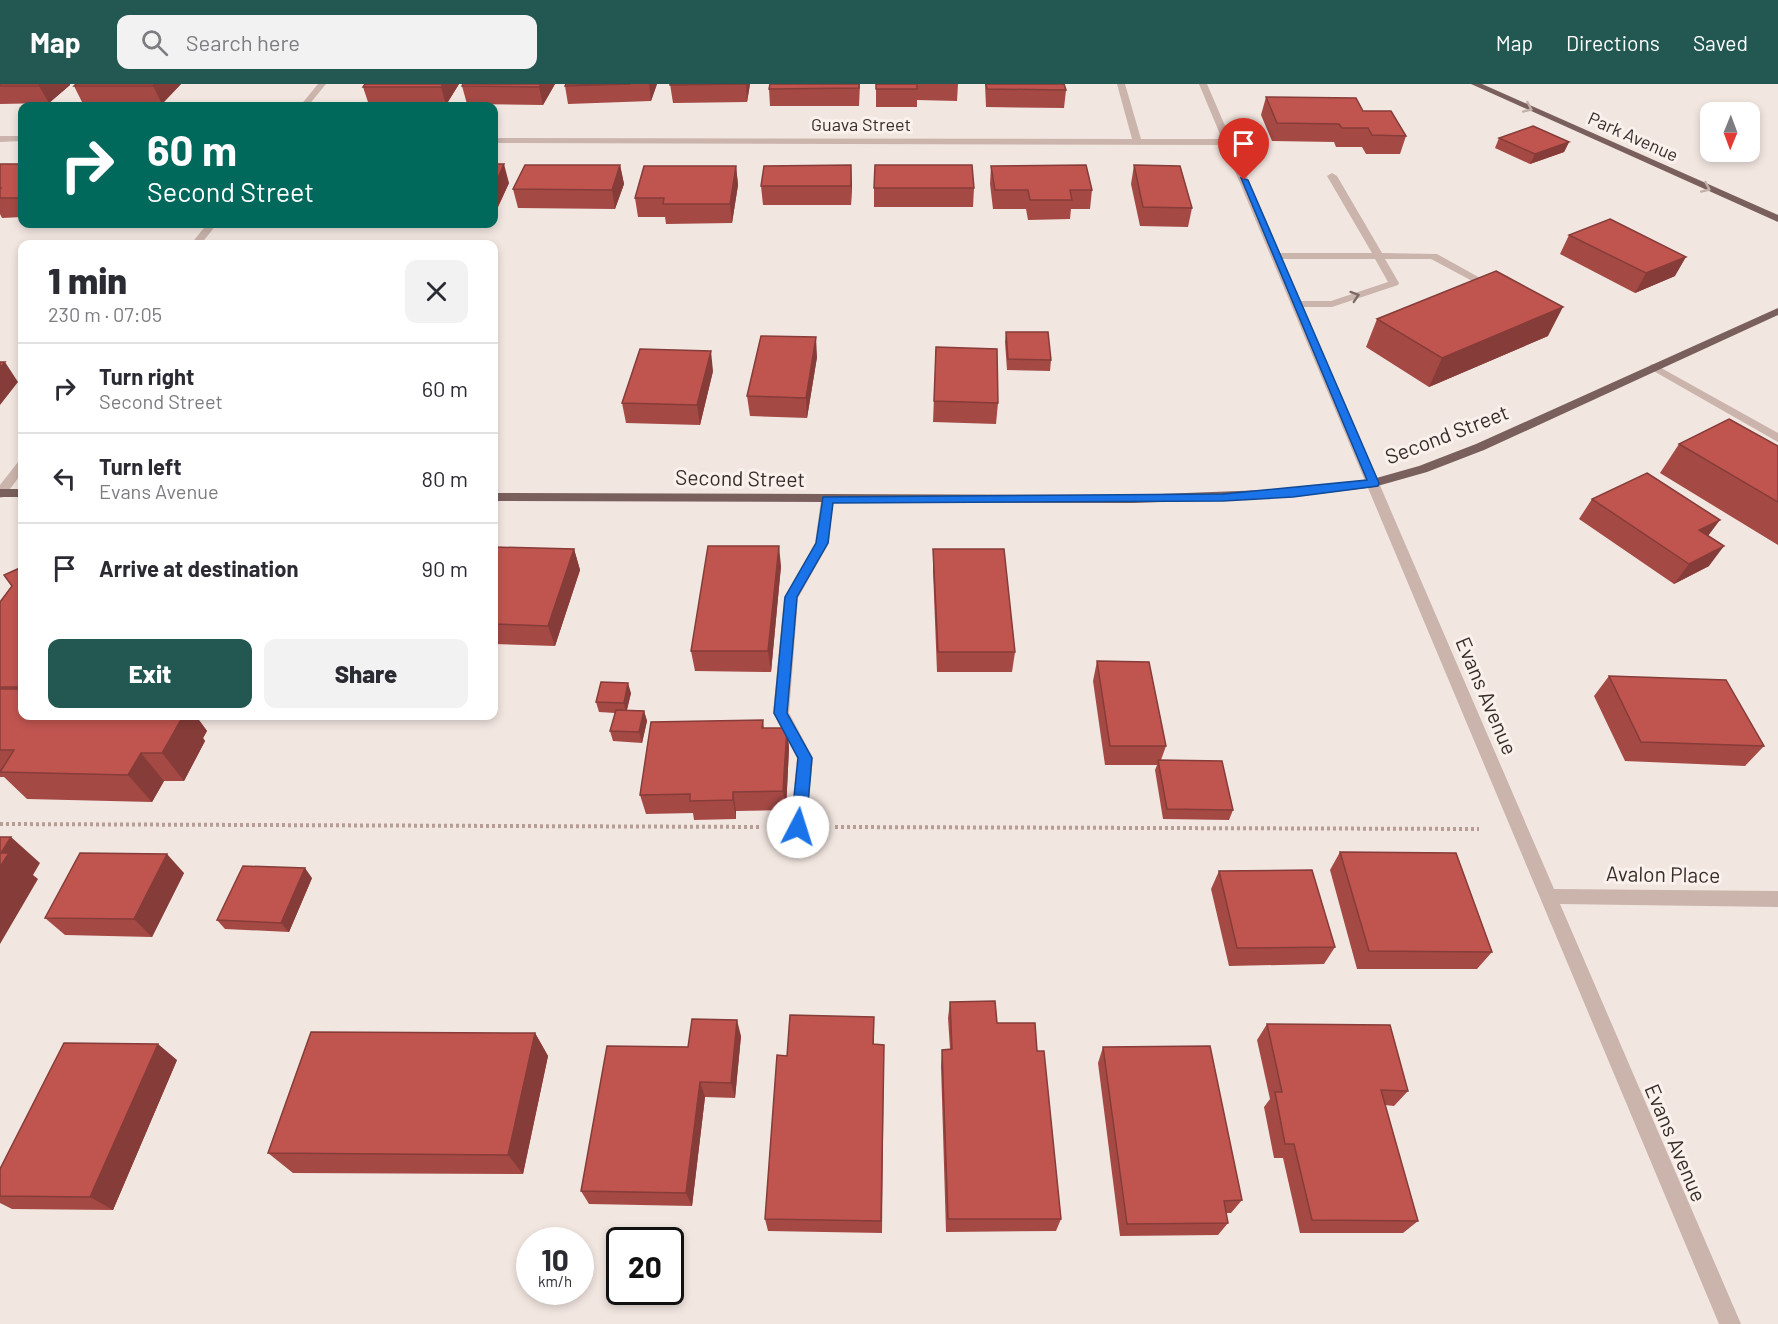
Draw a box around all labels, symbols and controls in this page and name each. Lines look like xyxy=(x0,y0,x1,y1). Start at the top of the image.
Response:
search box xyxy=(117,15,537,69)
text: Map xyxy=(30,25,81,59)
icon: search xyxy=(138,26,171,59)
text: Search here xyxy=(186,29,300,55)
text: Map xyxy=(1496,30,1533,55)
text: Directions xyxy=(1566,30,1660,55)
text: Saved xyxy=(1693,30,1748,55)
one-way arrow xyxy=(1522,101,1533,113)
north arrow xyxy=(1700,102,1760,162)
map controls xyxy=(1700,102,1760,162)
street label: Park Avenue xyxy=(1585,106,1682,166)
street label: Guava Street xyxy=(811,113,911,135)
pin xyxy=(1218,118,1269,180)
text: 60 m xyxy=(147,124,237,174)
icon: right xyxy=(48,126,126,204)
icon: arrive xyxy=(1227,127,1260,160)
text: Second Street xyxy=(147,175,314,207)
one-way arrow xyxy=(1700,180,1711,192)
text: 1 min xyxy=(48,258,127,301)
button: close xyxy=(405,260,468,323)
one-way arrow xyxy=(1349,291,1360,304)
text: 230 m · 07:05 xyxy=(48,302,162,326)
text: Turn right xyxy=(99,363,194,389)
icon: right xyxy=(48,372,81,405)
text: 60 m xyxy=(422,375,468,401)
text: Second Street xyxy=(99,389,223,413)
street label: Second Street xyxy=(1381,399,1512,469)
text: Turn left xyxy=(99,453,182,479)
icon: left xyxy=(48,462,81,495)
street label: Second Street xyxy=(675,464,805,491)
text: 80 m xyxy=(422,465,468,491)
text: Evans Avenue xyxy=(99,479,219,503)
icon: arrive xyxy=(48,552,81,585)
text: Arrive at destination xyxy=(99,555,298,581)
text: 90 m xyxy=(422,555,468,581)
street label: Evans Avenue xyxy=(1451,633,1523,758)
button: Exit xyxy=(48,639,252,708)
button: Share xyxy=(264,639,468,708)
position arrow xyxy=(766,795,830,859)
street label: Avalon Place xyxy=(1606,860,1720,887)
street label: Evans Avenue xyxy=(1640,1080,1712,1205)
speed limit sign: 20 xyxy=(606,1227,684,1305)
text: 10 xyxy=(541,1241,569,1277)
text: km/h xyxy=(538,1272,572,1290)

